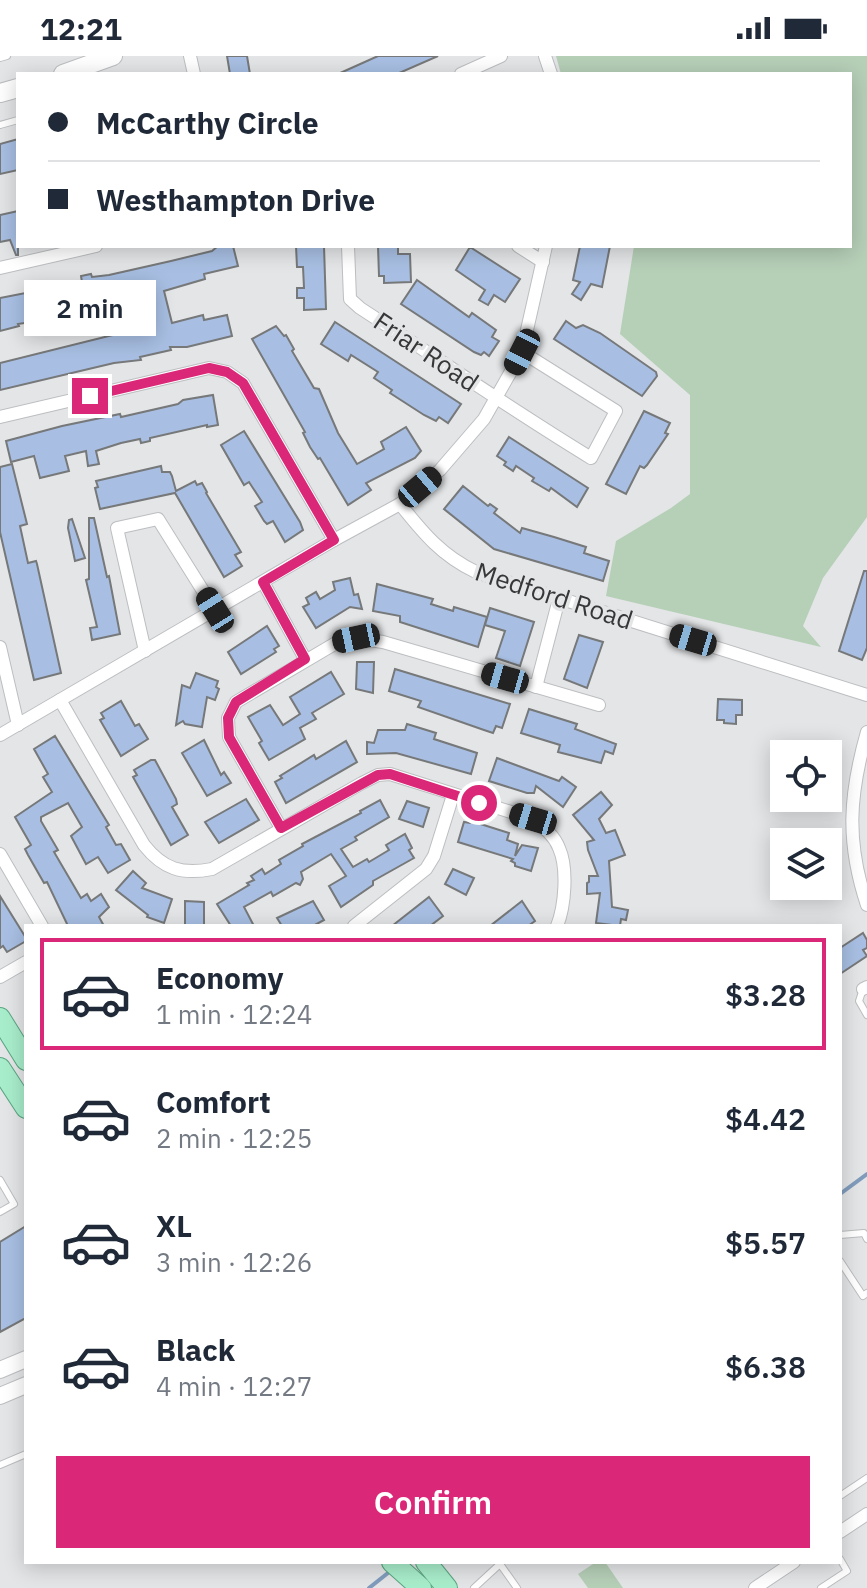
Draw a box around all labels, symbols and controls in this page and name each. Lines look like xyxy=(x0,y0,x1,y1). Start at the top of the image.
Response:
text: 12:21 xyxy=(40,9,122,48)
text: McCarthy Circle xyxy=(96,103,319,142)
text: Westhampton Drive xyxy=(96,180,375,219)
callout: 2 min xyxy=(24,280,156,336)
text: 2 min xyxy=(56,291,124,325)
street label: Friar Road xyxy=(368,304,486,399)
car xyxy=(500,325,544,379)
route end xyxy=(72,378,108,414)
car xyxy=(394,462,446,512)
street label: Medford Road xyxy=(471,554,637,637)
car xyxy=(192,583,238,637)
car xyxy=(330,621,382,655)
car xyxy=(667,622,719,658)
car xyxy=(479,660,531,696)
map controls xyxy=(770,740,842,900)
button: locate xyxy=(770,740,842,812)
route start xyxy=(461,785,497,821)
car xyxy=(507,801,559,837)
button: layers xyxy=(770,828,842,900)
icon: car xyxy=(60,958,132,1030)
text: Economy xyxy=(156,958,284,997)
text: $3.28 xyxy=(725,975,806,1014)
text: 1 min · 12:24 xyxy=(156,997,312,1031)
icon: car xyxy=(60,1082,132,1154)
text: Comfort xyxy=(156,1082,271,1121)
text: $4.42 xyxy=(725,1099,806,1138)
text: 2 min · 12:25 xyxy=(156,1121,312,1155)
icon: car xyxy=(60,1206,132,1278)
text: XL xyxy=(156,1206,192,1245)
text: $5.57 xyxy=(725,1223,806,1262)
text: 3 min · 12:26 xyxy=(156,1245,312,1279)
icon: car xyxy=(60,1330,132,1402)
text: Black xyxy=(156,1330,235,1369)
text: $6.38 xyxy=(725,1347,806,1386)
text: 4 min · 12:27 xyxy=(156,1369,312,1403)
button: Confirm xyxy=(56,1456,810,1548)

